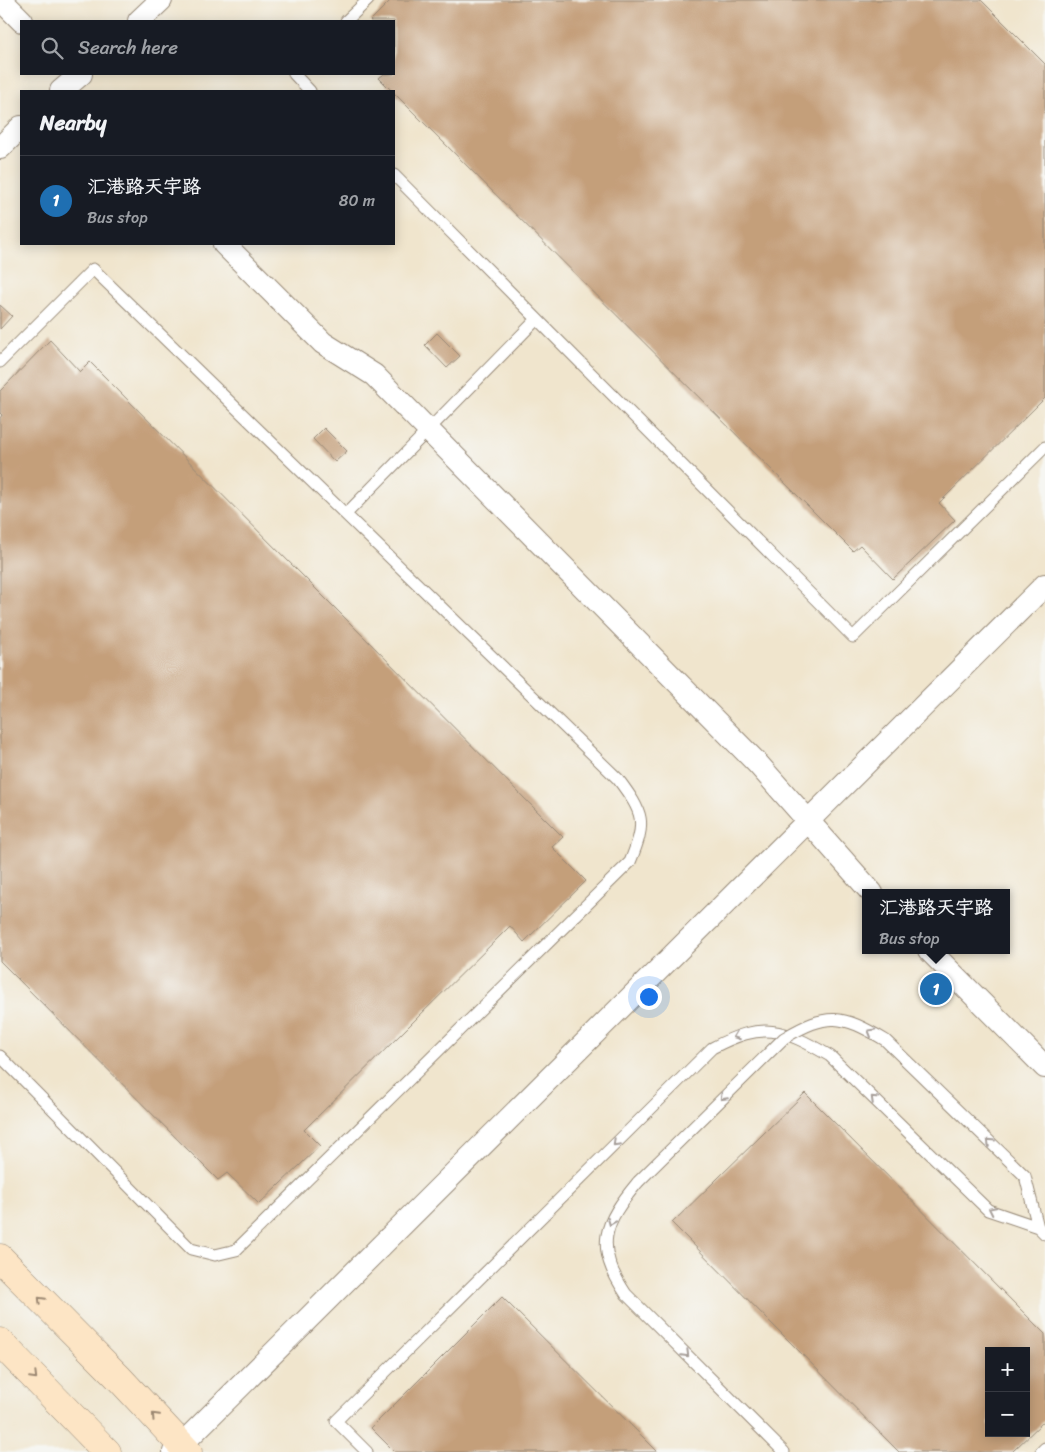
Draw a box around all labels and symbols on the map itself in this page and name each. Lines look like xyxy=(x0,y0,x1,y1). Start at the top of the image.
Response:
pin: 1 xyxy=(920,970,952,1008)
your location xyxy=(636,984,662,1010)
one-way arrow xyxy=(868,1028,877,1038)
one-way arrow xyxy=(732,1030,741,1040)
one-way arrow xyxy=(720,1092,729,1101)
one-way arrow xyxy=(871,1096,880,1105)
one-way arrow xyxy=(613,1137,622,1146)
one-way arrow xyxy=(986,1139,995,1148)
one-way arrow xyxy=(988,1206,997,1216)
one-way arrow xyxy=(606,1217,617,1226)
one-way arrow xyxy=(38,1296,47,1305)
one-way arrow xyxy=(680,1348,689,1357)
one-way arrow xyxy=(29,1371,38,1380)
one-way arrow xyxy=(151,1413,160,1422)

